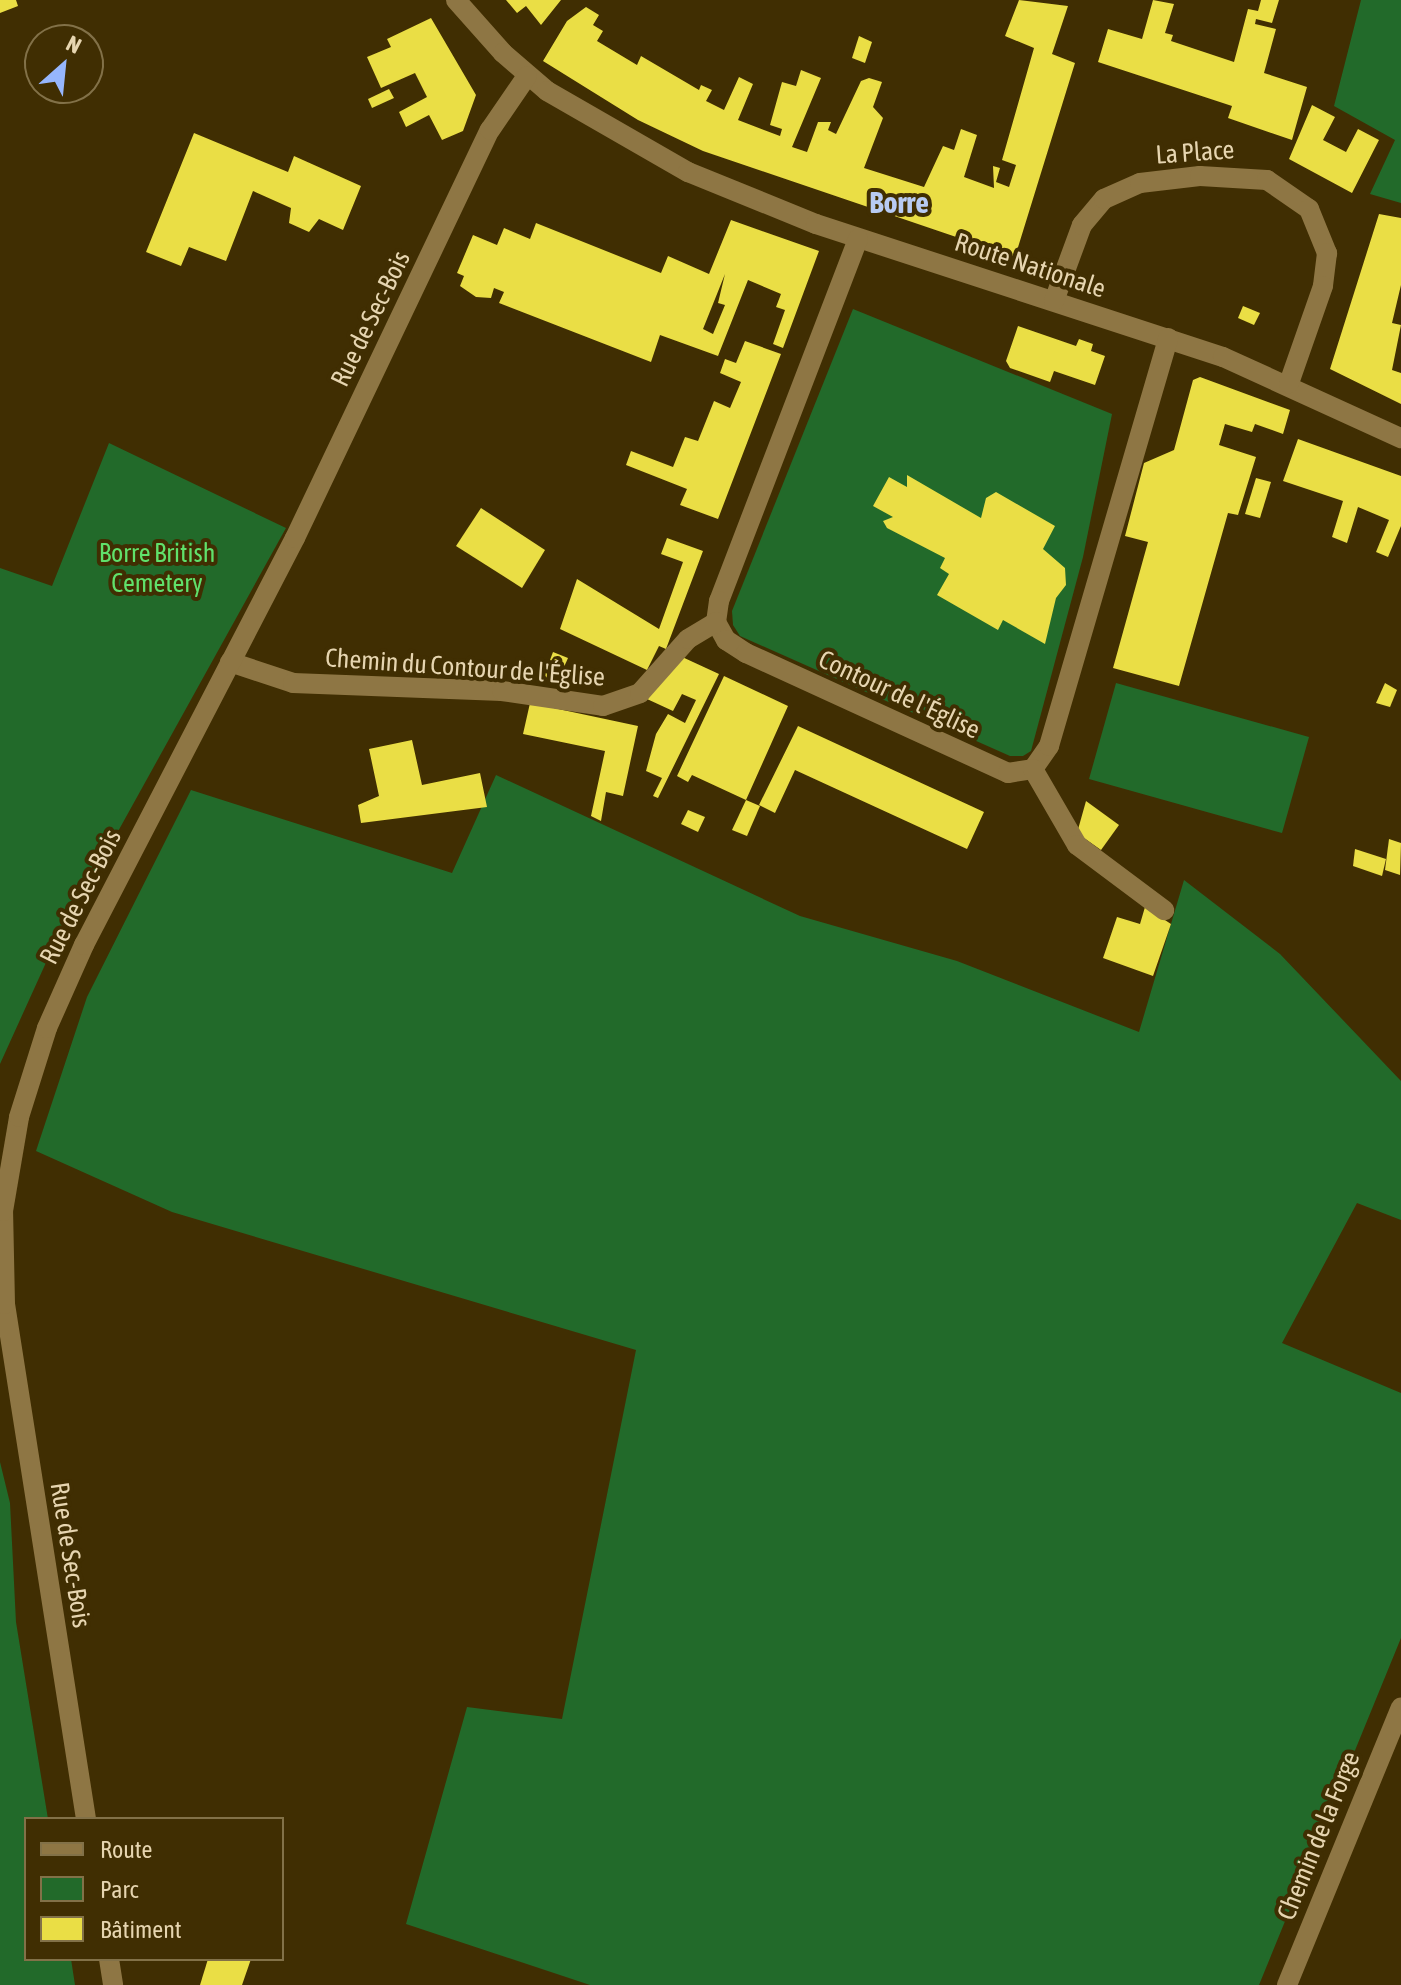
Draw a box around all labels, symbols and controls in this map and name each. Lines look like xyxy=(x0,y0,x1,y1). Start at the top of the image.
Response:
north arrow xyxy=(24,24,104,104)
text: N xyxy=(62,30,86,59)
street label: La Place xyxy=(1155,135,1235,171)
district label: Borre xyxy=(869,184,929,220)
street label: Route Nationale xyxy=(951,227,1109,305)
street label: Rue de Sec-Bois xyxy=(325,246,417,392)
park label: Borre British Cemetery xyxy=(99,538,215,600)
street label: Chemin du Contour de l'Église xyxy=(324,643,606,693)
street label: Contour de l'Église xyxy=(813,644,985,746)
street label: Rue de Sec-Bois xyxy=(34,824,128,970)
street label: Rue de Sec-Bois xyxy=(43,1480,97,1630)
street label: Chemin de la Forge xyxy=(1271,1747,1367,1925)
legend xyxy=(24,1817,284,1961)
text: Route xyxy=(100,1836,152,1863)
text: Parc xyxy=(100,1876,138,1903)
text: Bâtiment xyxy=(100,1916,182,1943)

